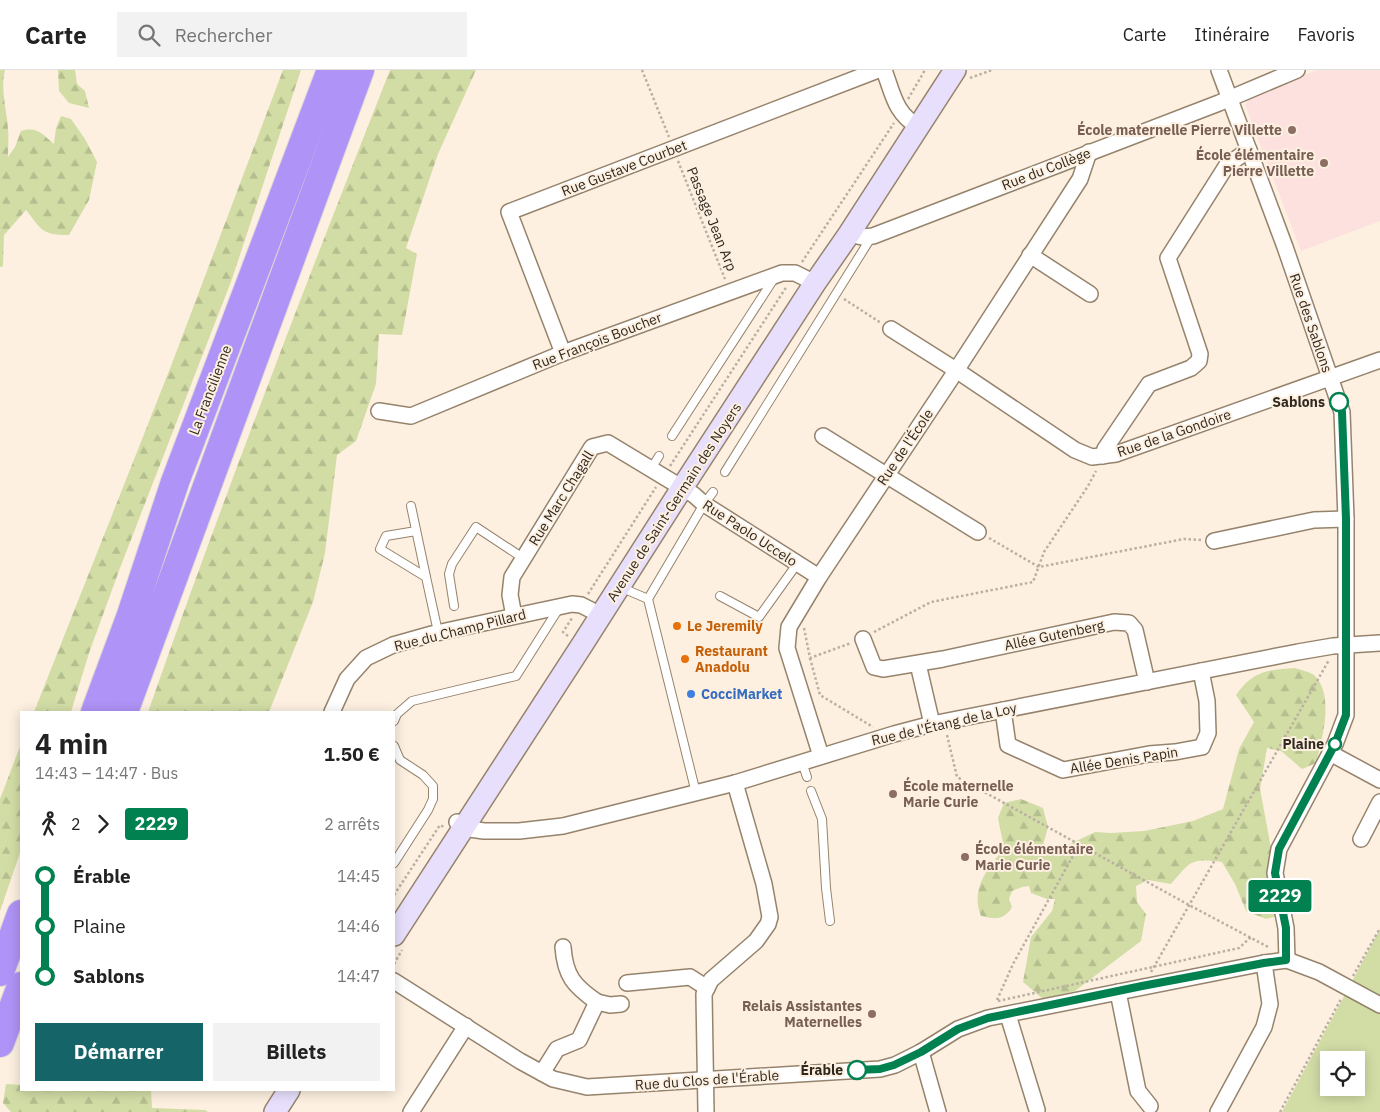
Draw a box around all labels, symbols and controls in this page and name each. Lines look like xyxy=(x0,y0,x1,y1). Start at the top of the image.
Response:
search box xyxy=(117,12,467,57)
text: Carte xyxy=(25,19,87,51)
icon: search xyxy=(135,21,163,49)
text: Rechercher xyxy=(175,23,272,47)
text: Carte xyxy=(1123,23,1166,46)
text: Itinéraire xyxy=(1194,23,1270,46)
text: Favoris xyxy=(1298,23,1355,46)
place label: École maternelle Pierre Villette xyxy=(1077,120,1282,139)
marker: École maternelle Pierre Villette xyxy=(1286,124,1298,136)
street label: Rue Gustave Courbet xyxy=(559,136,689,200)
street label: Rue du Collège xyxy=(999,144,1093,194)
place label: École élémentaire Pierre Villette xyxy=(1196,145,1314,180)
marker: École élémentaire Pierre Villette xyxy=(1318,157,1330,169)
street label: Passage Jean Arp xyxy=(683,164,741,274)
street label: Rue des Sablons xyxy=(1286,271,1336,375)
street label: Rue François Boucher xyxy=(530,308,664,374)
street label: La Francilienne xyxy=(185,342,236,438)
marker: Sablons xyxy=(1329,392,1349,412)
place label: Sablons xyxy=(1272,393,1325,411)
street label: Avenue de Saint-Germain des Noyers xyxy=(603,399,745,605)
street label: Rue de l'École xyxy=(872,404,937,489)
street label: Rue de la Gondoire xyxy=(1115,405,1234,461)
street label: Rue Marc Chagall xyxy=(525,447,598,549)
street label: Rue Paolo Uccelo xyxy=(699,496,801,570)
street label: Rue du Champ Pillard xyxy=(392,605,528,655)
street label: Allée Gutenberg xyxy=(1003,616,1106,654)
place label: Le Jeremily xyxy=(687,617,763,635)
marker: Le Jeremily xyxy=(671,620,683,632)
place label: Restaurant Anadolu xyxy=(695,642,768,676)
marker: Restaurant Anadolu xyxy=(679,653,691,665)
place label: CocciMarket xyxy=(701,685,782,703)
marker: CocciMarket xyxy=(685,688,697,700)
street label: Rue de l'Étang de la Loy xyxy=(869,698,1018,750)
text: 4 min xyxy=(35,725,108,762)
place label: Plaine xyxy=(1282,735,1324,753)
marker: Plaine xyxy=(1328,737,1342,751)
text: 1.50 € xyxy=(324,742,380,766)
street label: Allée Denis Papin xyxy=(1069,743,1179,777)
text: 14:43 – 14:47 · Bus xyxy=(35,763,178,783)
place label: École maternelle Marie Curie xyxy=(903,776,1014,811)
marker: École maternelle Marie Curie xyxy=(887,788,899,800)
icon: walk xyxy=(35,810,63,838)
icon: forward xyxy=(89,810,117,838)
text: 2229 xyxy=(135,812,178,835)
text: 2 xyxy=(71,814,81,834)
text: 2 arrêts xyxy=(324,814,380,834)
place label: École élémentaire Marie Curie xyxy=(975,839,1093,874)
marker: École élémentaire Marie Curie xyxy=(959,851,971,863)
text: Érable xyxy=(73,864,131,888)
text: 14:45 xyxy=(337,866,380,886)
line badge: 2229 xyxy=(1245,880,1315,912)
text: 2229 xyxy=(1258,884,1302,907)
text: Plaine xyxy=(73,914,126,938)
text: 14:46 xyxy=(337,916,380,936)
text: Sablons xyxy=(73,964,145,988)
text: 14:47 xyxy=(337,966,380,986)
place label: Relais Assistantes Maternelles xyxy=(742,997,862,1031)
marker: Relais Assistantes Maternelles xyxy=(866,1008,878,1020)
button: Démarrer xyxy=(35,1023,203,1081)
button: Billets xyxy=(213,1023,380,1081)
map controls xyxy=(1320,1051,1365,1096)
button: locate xyxy=(1320,1051,1365,1096)
place label: Érable xyxy=(800,1060,843,1079)
marker: Érable xyxy=(847,1060,867,1080)
street label: Rue du Clos de l'Érable xyxy=(634,1065,780,1094)

